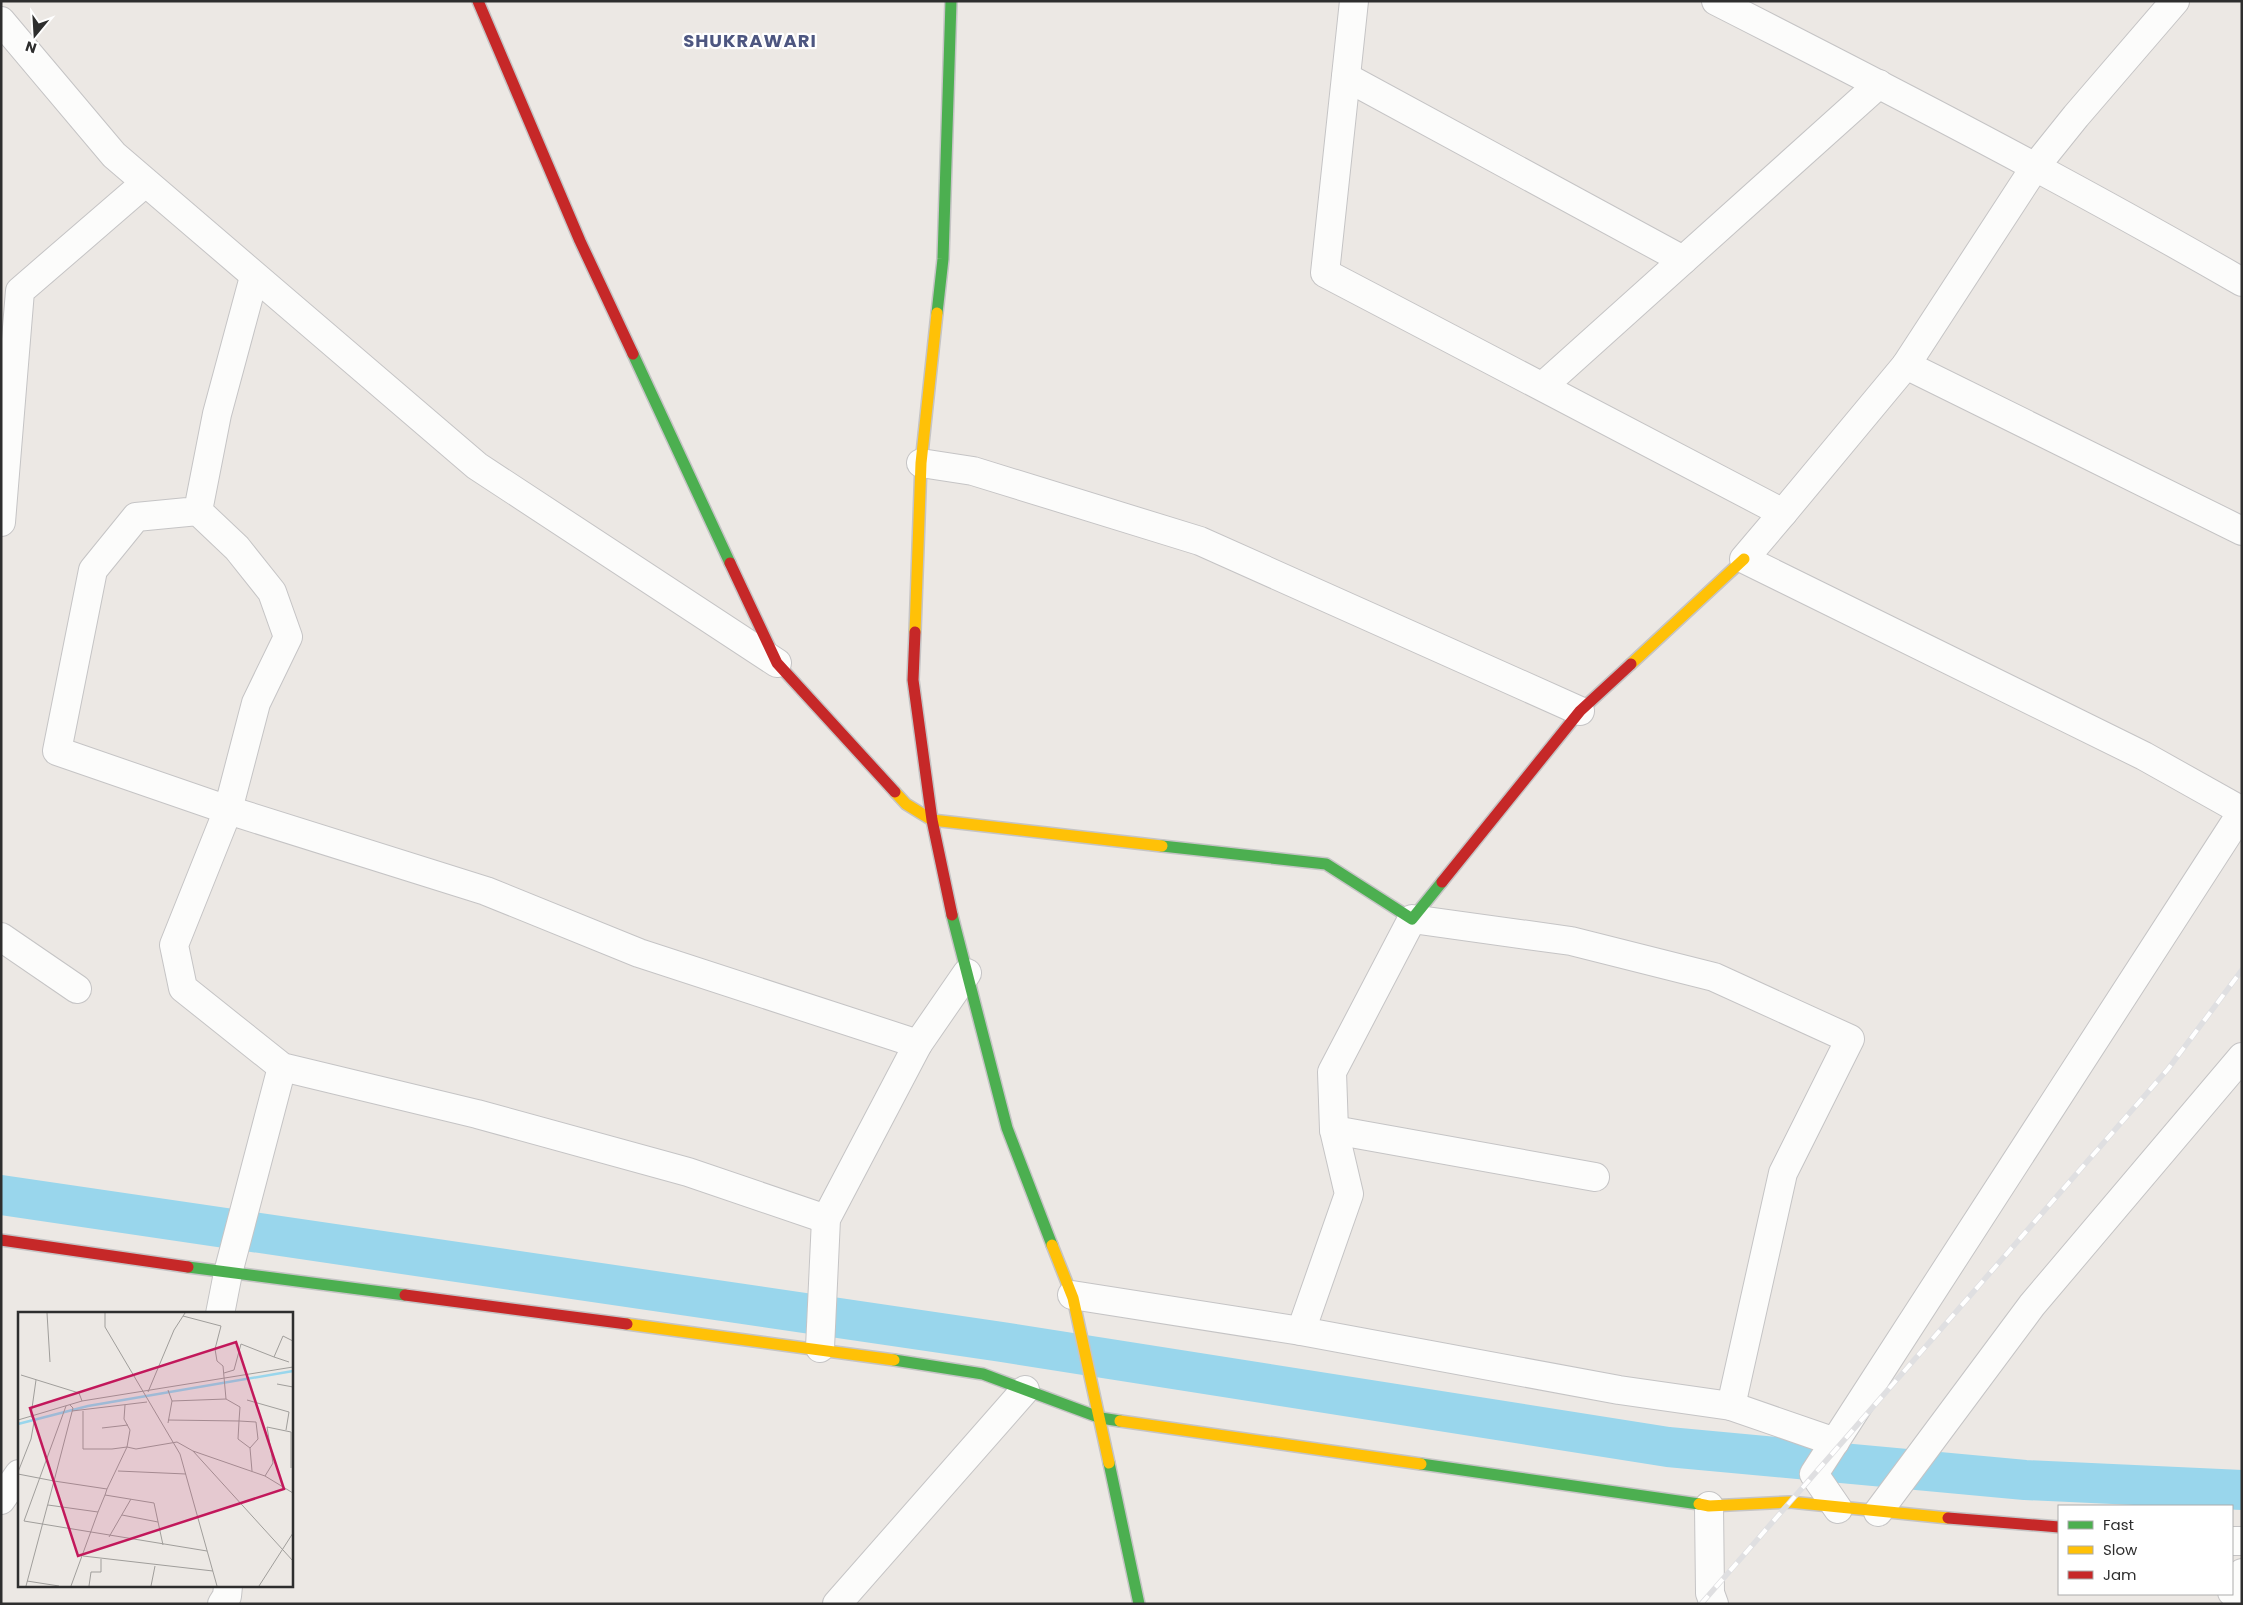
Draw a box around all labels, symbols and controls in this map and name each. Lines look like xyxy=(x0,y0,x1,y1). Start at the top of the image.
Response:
north arrow xyxy=(10,10,60,60)
district label: SHUKRAWARI xyxy=(683,28,817,53)
text: N xyxy=(23,36,39,59)
inset map xyxy=(18,1312,292,1588)
legend xyxy=(2058,1505,2233,1595)
text: Fast xyxy=(2103,1514,2134,1535)
text: Slow xyxy=(2103,1539,2138,1560)
text: Jam xyxy=(2103,1564,2137,1585)

